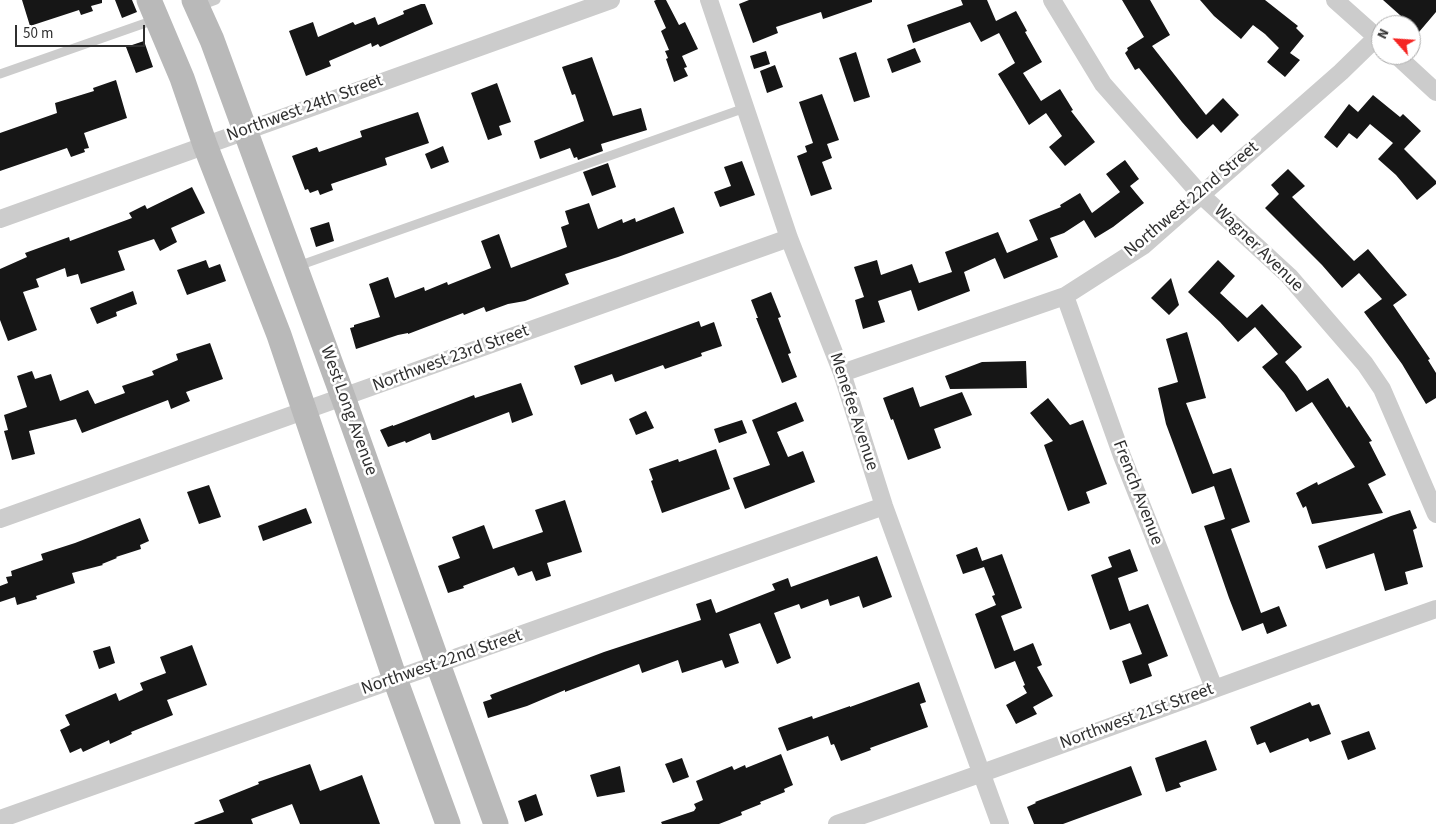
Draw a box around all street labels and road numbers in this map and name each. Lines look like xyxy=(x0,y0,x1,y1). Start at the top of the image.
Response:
street label: Northwest 24th Street xyxy=(224,71,386,147)
street label: Northwest 22nd Street xyxy=(1120,138,1264,262)
street label: Wagner Avenue xyxy=(1209,201,1307,297)
street label: Northwest 23rd Street xyxy=(370,321,532,397)
street label: West Long Avenue xyxy=(315,343,381,479)
street label: Menefee Avenue xyxy=(824,350,882,474)
street label: French Avenue xyxy=(1107,438,1167,548)
street label: Northwest 22nd Street xyxy=(359,625,525,701)
street label: Northwest 21st Street xyxy=(1057,679,1217,755)

